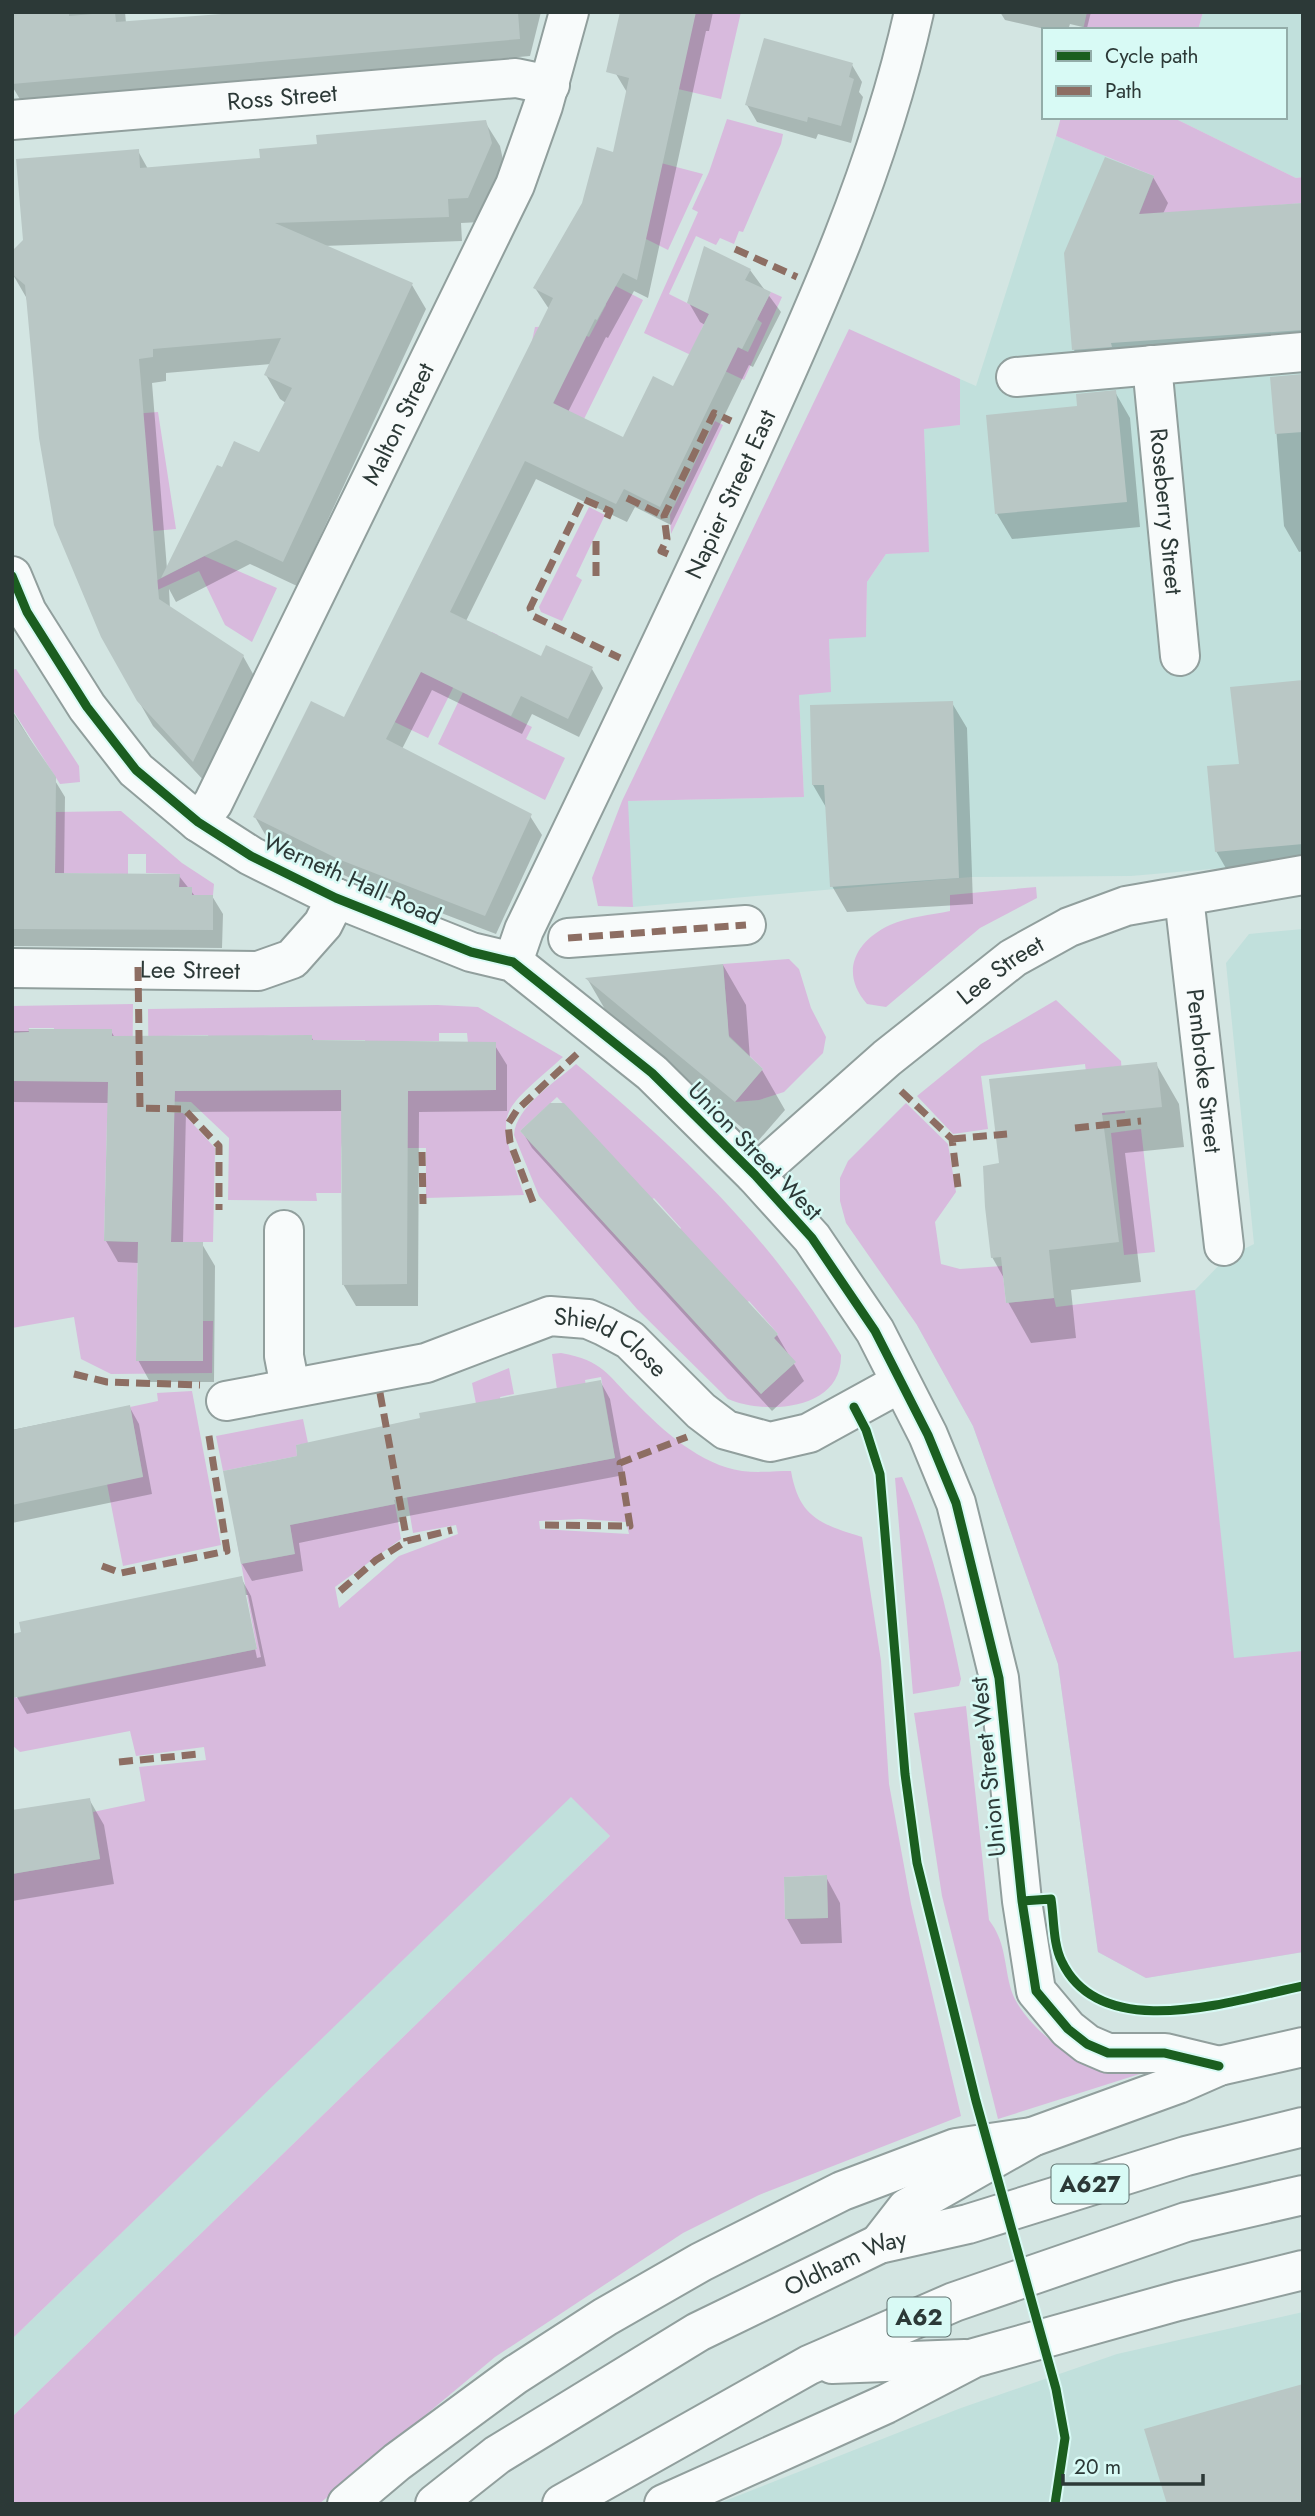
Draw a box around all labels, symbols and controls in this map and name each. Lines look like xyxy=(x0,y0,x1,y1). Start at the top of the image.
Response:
legend xyxy=(1042,28,1287,119)
text: Cycle path xyxy=(1105,41,1198,71)
street label: Ross Street xyxy=(226,75,339,119)
text: Path xyxy=(1105,76,1142,106)
street label: Malton Street xyxy=(353,356,443,491)
street label: Napier Street East xyxy=(676,404,784,585)
street label: Roseberry Street xyxy=(1141,427,1192,596)
street label: Werneth Hall Road xyxy=(258,824,447,934)
street label: Lee Street xyxy=(949,926,1050,1013)
street label: Lee Street xyxy=(140,952,240,988)
street label: Pembroke Street xyxy=(1178,987,1231,1155)
street label: Union Street West xyxy=(680,1073,831,1228)
street label: Shield Close xyxy=(552,1298,676,1385)
street label: Union Street West xyxy=(961,1675,1014,1859)
road number: A627 xyxy=(1052,2164,1128,2204)
street label: Oldham Way xyxy=(778,2220,910,2305)
road number: A62 xyxy=(888,2298,950,2336)
scale bar xyxy=(1063,2442,1203,2486)
text: 20 m xyxy=(1074,2452,1121,2482)

